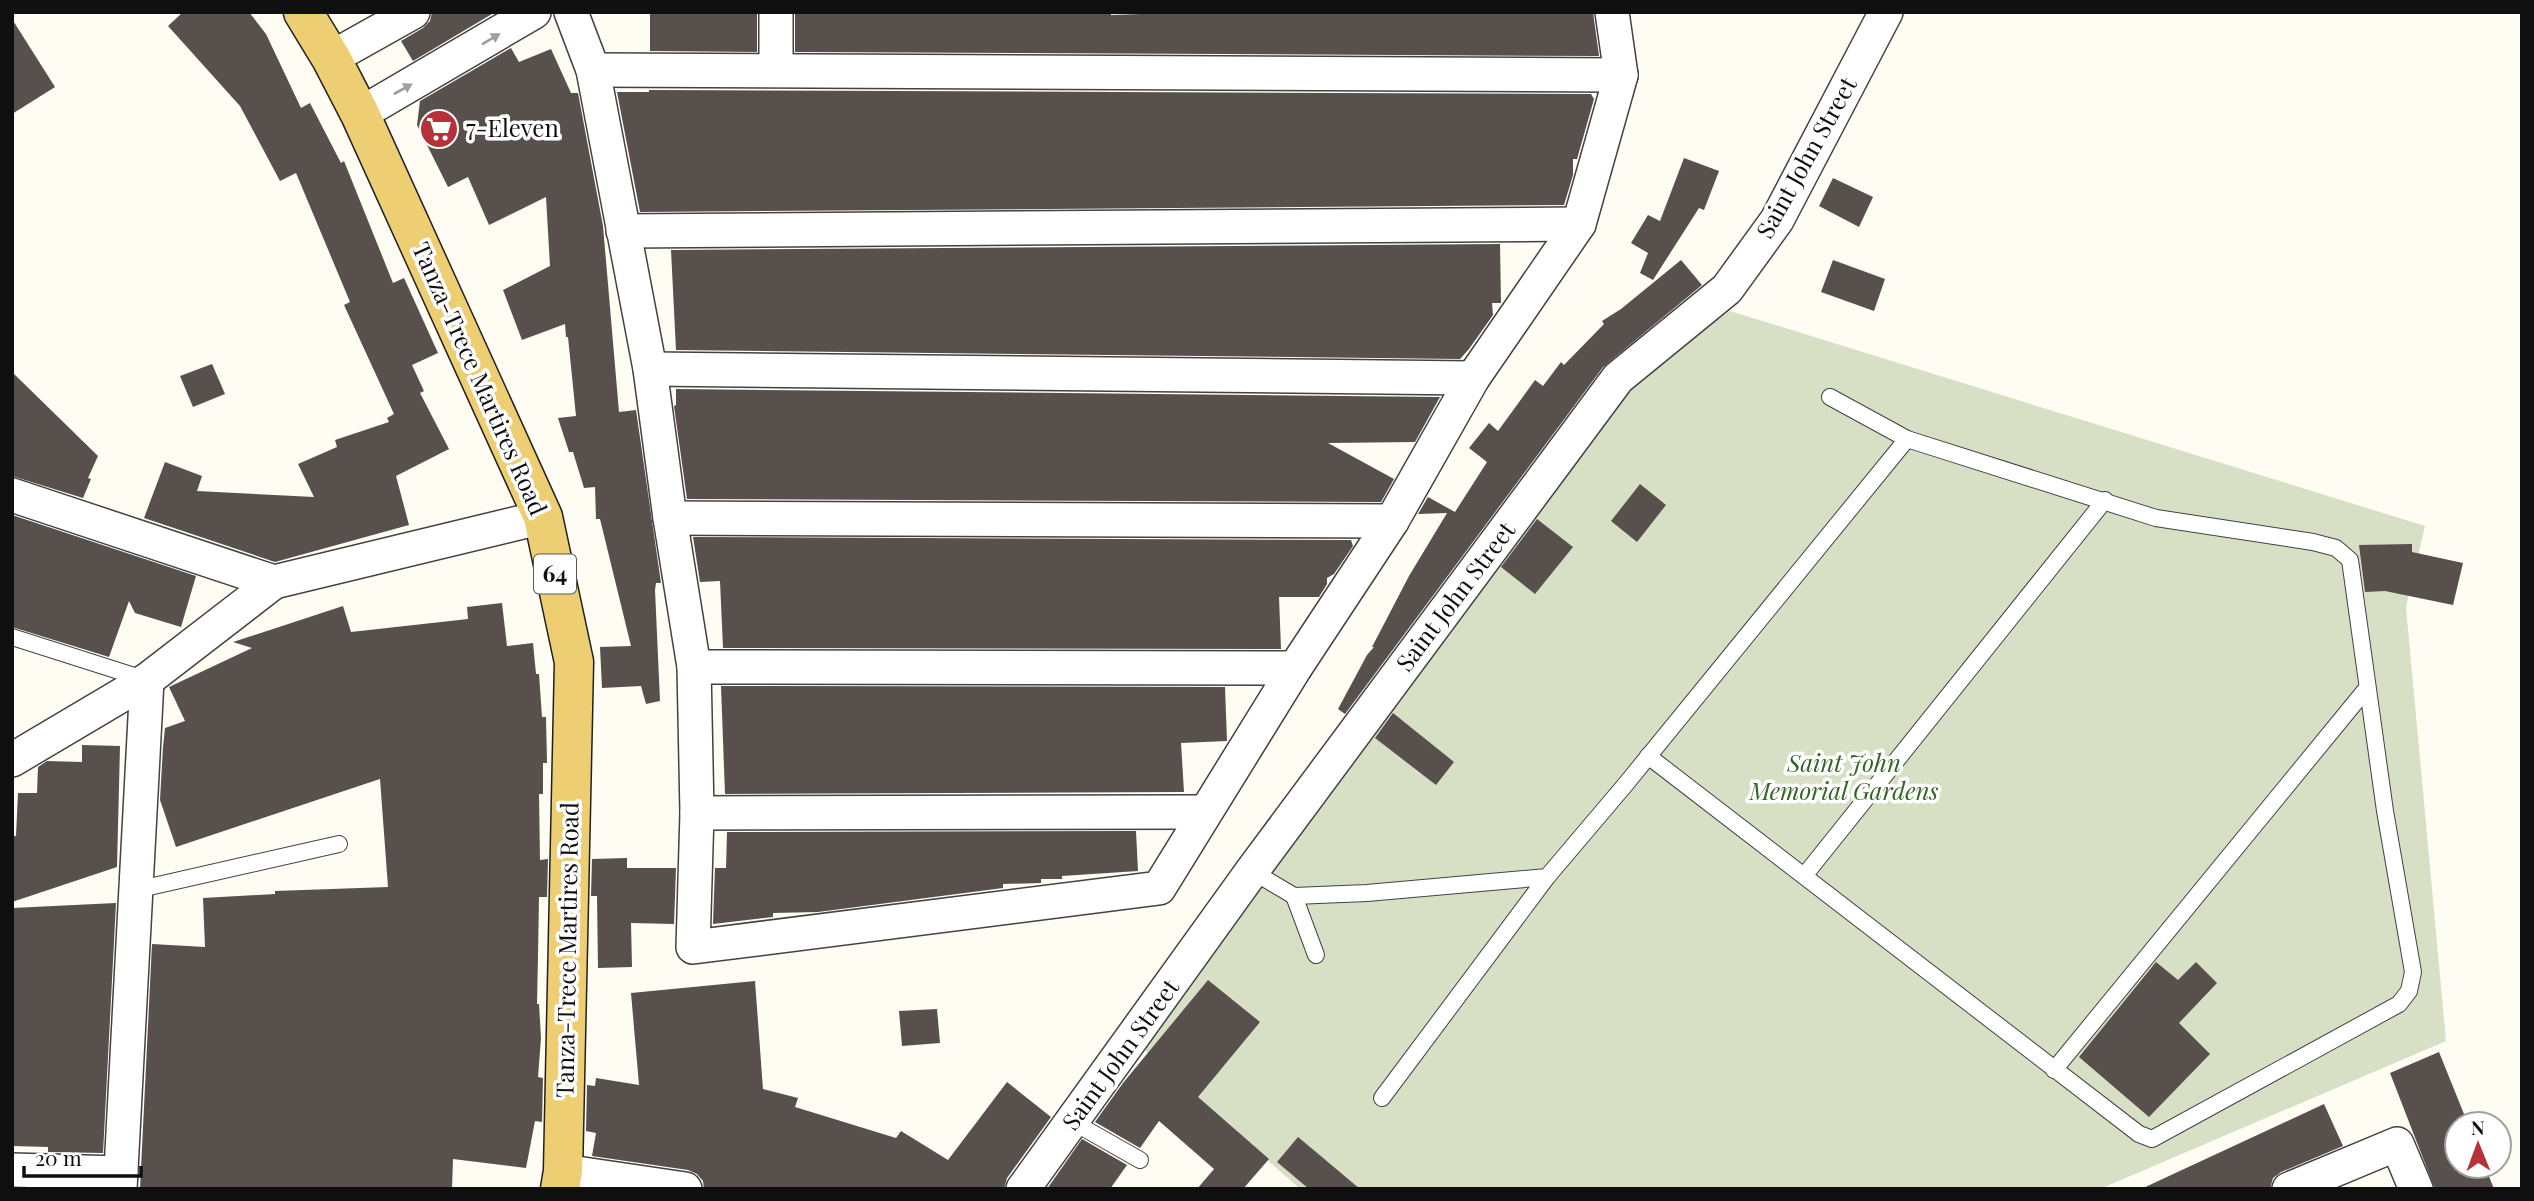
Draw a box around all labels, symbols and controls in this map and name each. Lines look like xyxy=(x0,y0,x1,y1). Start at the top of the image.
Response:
one-way arrow xyxy=(481,32,500,45)
street label: Saint John Street xyxy=(1748,70,1863,243)
one-way arrow xyxy=(394,83,413,95)
supermarket icon: 7-Eleven xyxy=(418,108,460,150)
place label: 7-Eleven xyxy=(466,111,559,143)
street label: Tanza-Trece Martires Road xyxy=(406,237,556,520)
street label: Saint John Street xyxy=(1388,514,1521,677)
road number: 64 xyxy=(534,554,576,594)
park label: Saint John Memorial Gardens xyxy=(1748,746,1939,806)
street label: Tanza-Trece Martires Road xyxy=(547,802,585,1098)
street label: Saint John Street xyxy=(1054,971,1185,1136)
north arrow xyxy=(2443,1110,2513,1180)
text: N xyxy=(2471,1114,2485,1140)
scale bar xyxy=(24,1134,142,1178)
text: 20 m xyxy=(35,1143,82,1171)

